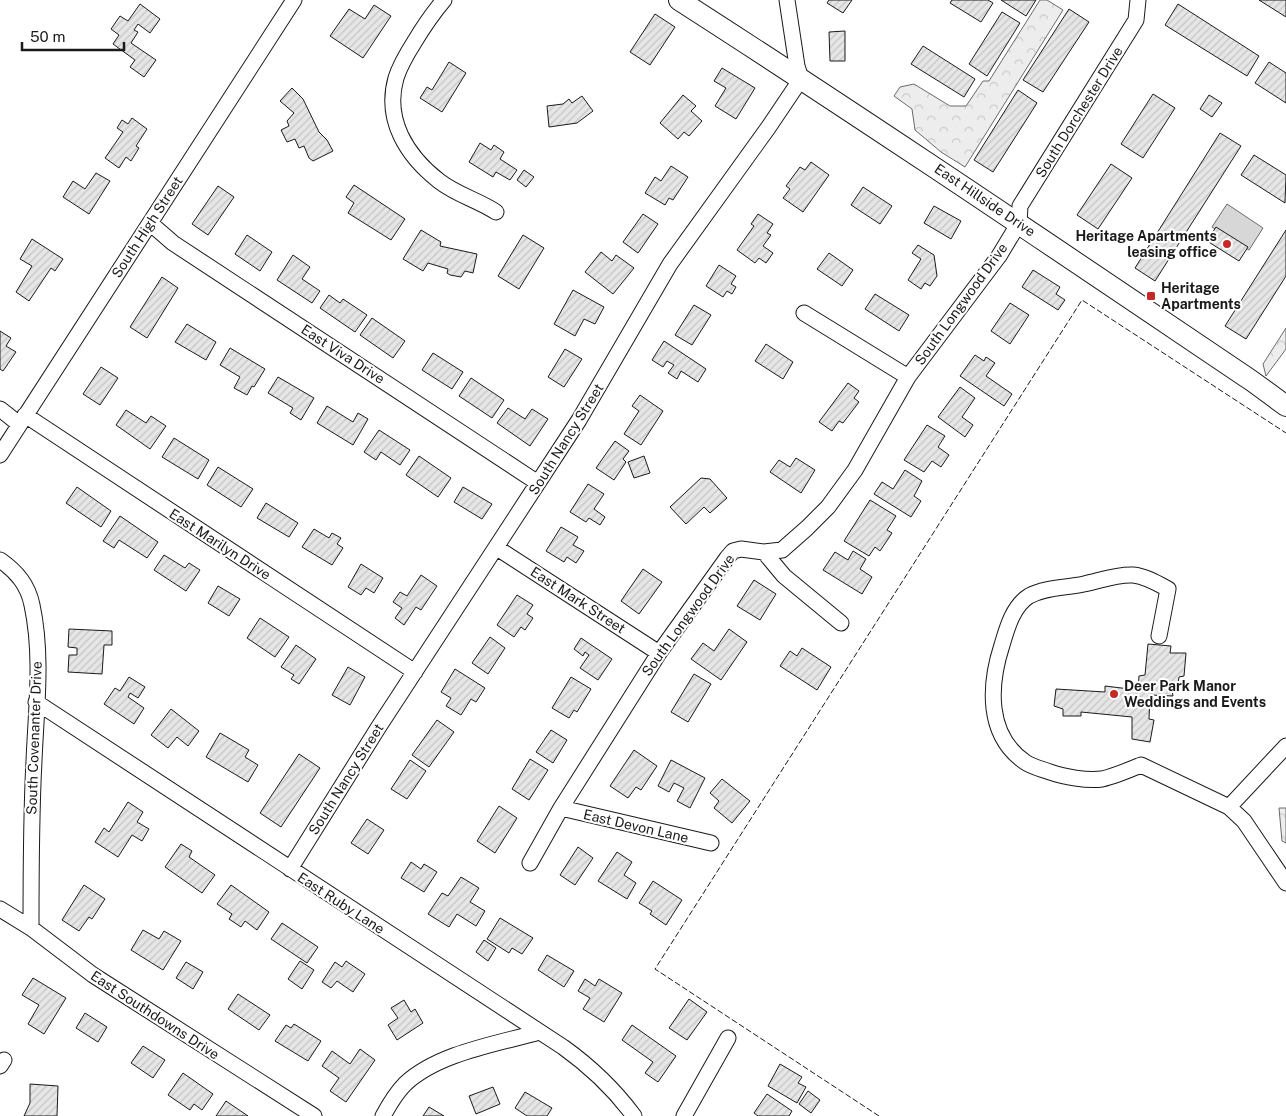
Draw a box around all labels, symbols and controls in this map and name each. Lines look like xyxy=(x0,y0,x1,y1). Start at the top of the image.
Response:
scale bar xyxy=(22,20,125,52)
text: 50 m xyxy=(30,28,65,45)
street label: South Dorchester Drive xyxy=(1032,44,1126,180)
street label: East Hillside Drive xyxy=(932,160,1038,240)
street label: South High Street xyxy=(108,173,186,281)
place label: Heritage Apartments leasing office xyxy=(1075,228,1217,260)
marker: Heritage Apartments leasing office xyxy=(1221,238,1233,250)
street label: South Longwood Drive xyxy=(911,240,1011,368)
place label: Heritage Apartments xyxy=(1161,280,1241,312)
marker: Heritage Apartments xyxy=(1145,290,1157,302)
street label: East Viva Drive xyxy=(298,321,388,387)
street label: South Nancy Street xyxy=(525,381,607,497)
street label: East Marilyn Drive xyxy=(166,505,274,583)
street label: South Longwood Drive xyxy=(638,551,738,679)
street label: East Mark Street xyxy=(528,563,628,637)
street label: South Covenanter Drive xyxy=(23,661,45,815)
place label: Deer Park Manor Weddings and Events xyxy=(1124,678,1266,710)
marker: Deer Park Manor Weddings and Events xyxy=(1108,688,1120,700)
street label: South Nancy Street xyxy=(305,721,387,837)
street label: East Devon Lane xyxy=(582,806,690,846)
street label: East Ruby Lane xyxy=(295,869,387,937)
street label: East Southdowns Drive xyxy=(88,967,222,1063)

